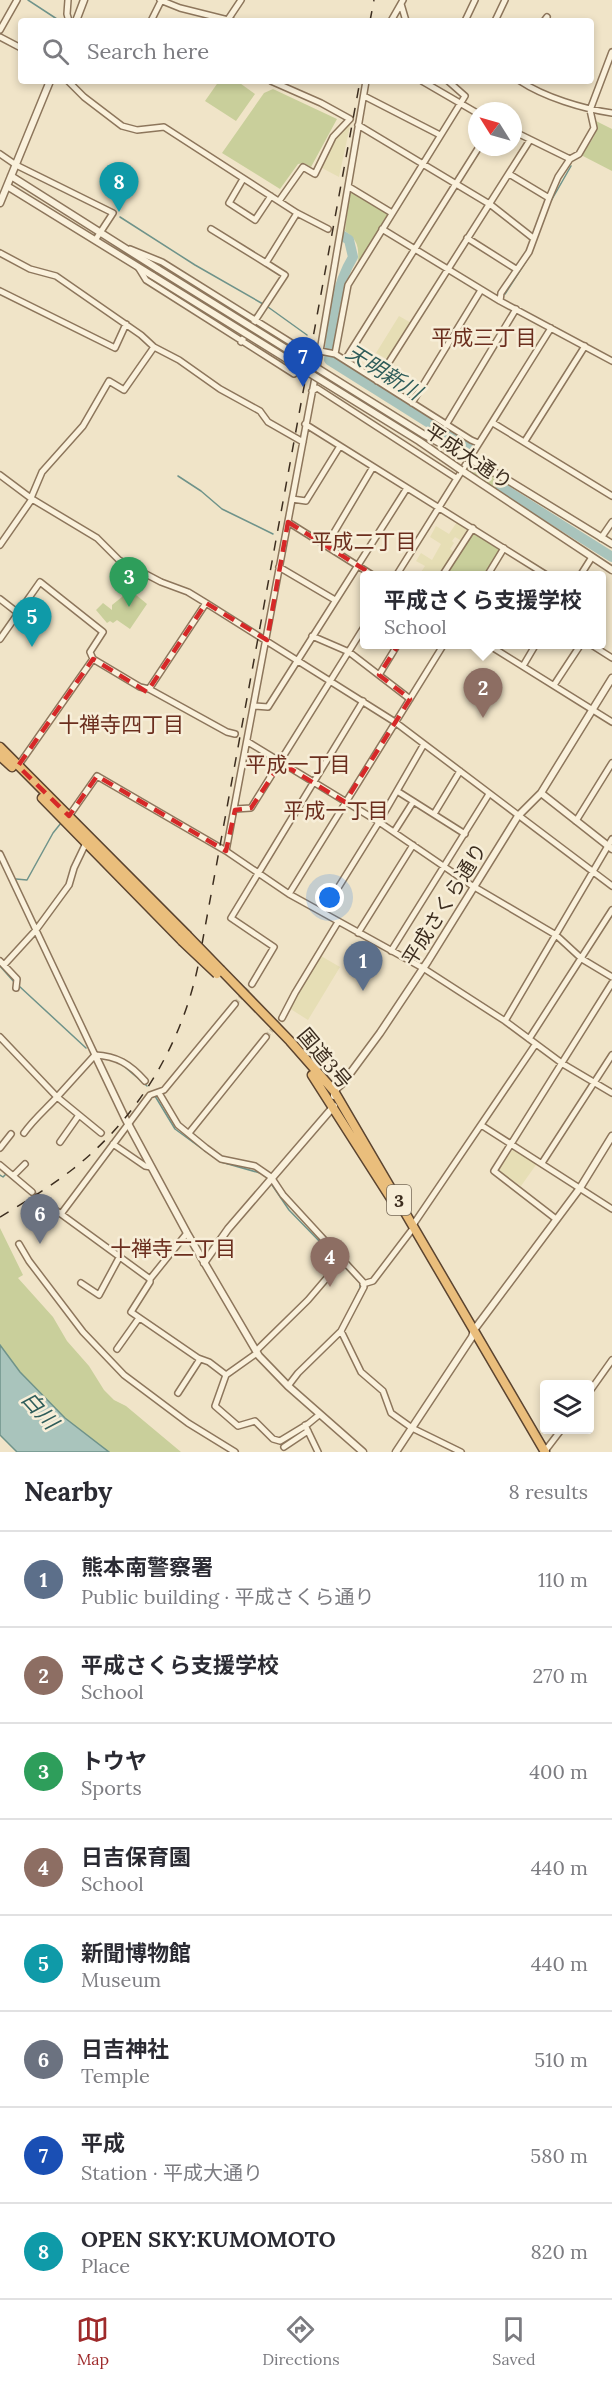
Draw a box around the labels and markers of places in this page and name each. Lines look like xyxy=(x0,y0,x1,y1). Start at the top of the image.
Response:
pin: 8 xyxy=(100,162,138,212)
pin: 7 xyxy=(284,338,322,387)
pin: 3 xyxy=(110,558,148,607)
pin: 5 xyxy=(12,598,51,647)
pin: 2 xyxy=(464,668,502,718)
pin: 1 xyxy=(344,942,382,991)
pin: 6 xyxy=(20,1194,60,1244)
pin: 4 xyxy=(310,1238,350,1287)

